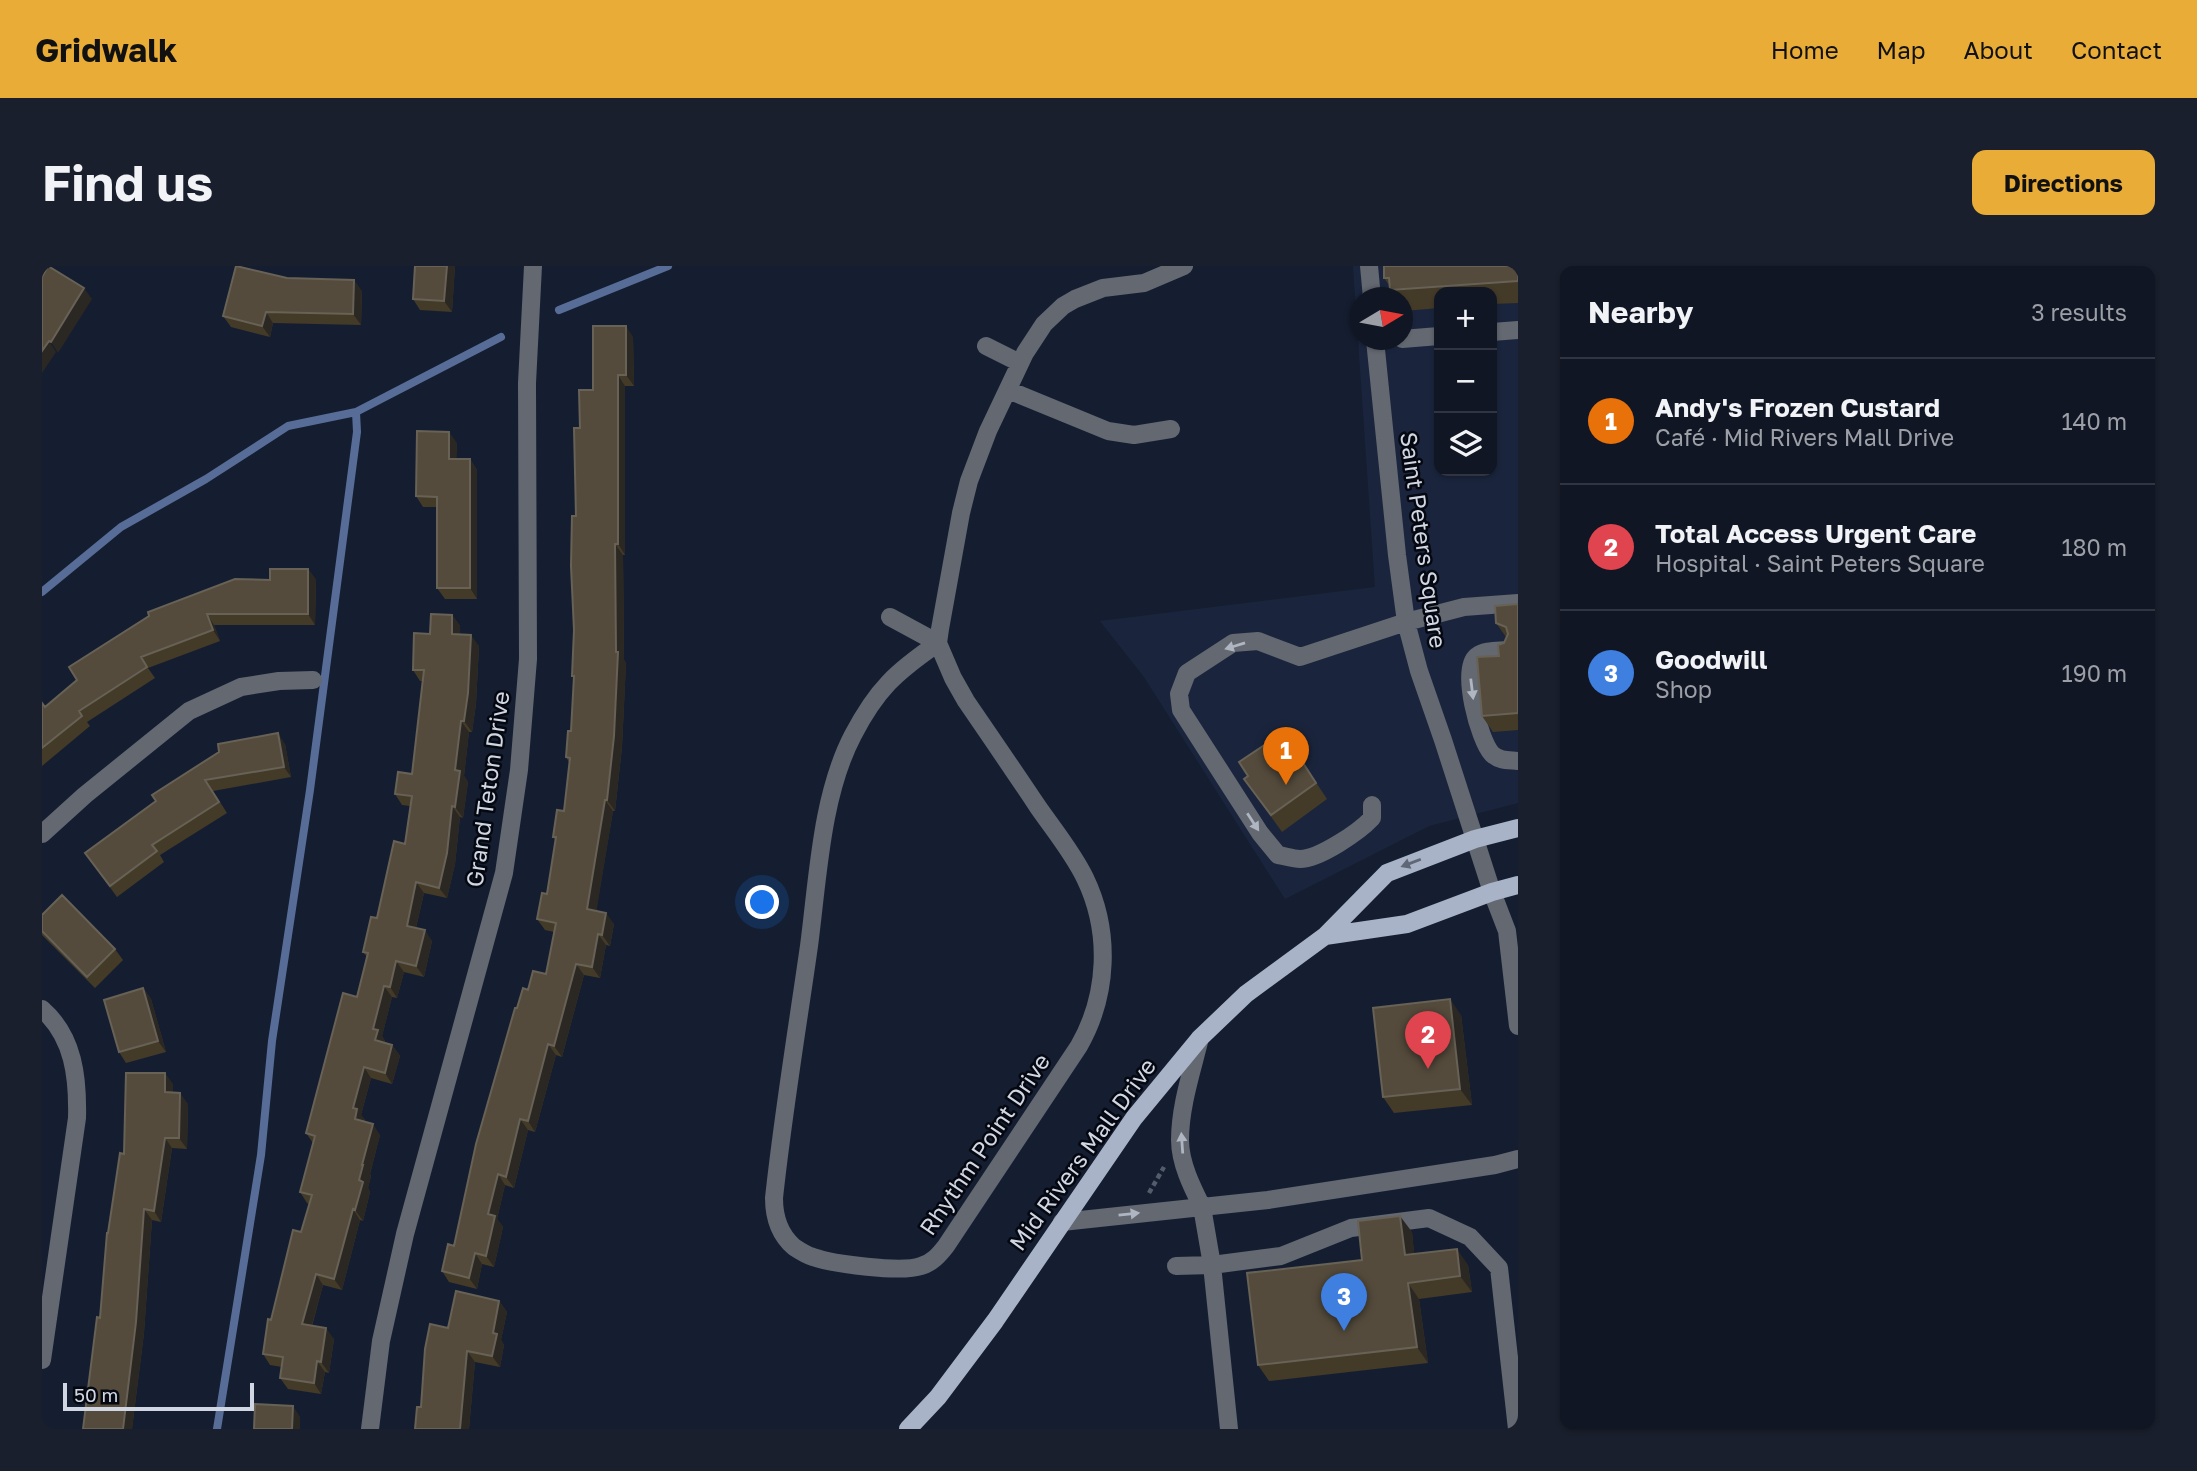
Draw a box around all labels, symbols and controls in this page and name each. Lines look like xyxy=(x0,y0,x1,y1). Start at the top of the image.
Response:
text: Gridwalk xyxy=(35,30,177,69)
text: Home xyxy=(1771,35,1839,64)
text: Map xyxy=(1877,35,1926,64)
text: About xyxy=(1964,35,2033,64)
text: Contact xyxy=(2071,35,2162,64)
button: Directions xyxy=(1972,150,2155,215)
text: Find us xyxy=(42,153,213,212)
north arrow xyxy=(1350,287,1413,350)
map controls xyxy=(1434,287,1497,476)
button: + xyxy=(1434,287,1497,350)
text: Nearby xyxy=(1588,294,1693,330)
text: 3 results xyxy=(2031,298,2127,326)
button: − xyxy=(1434,350,1497,413)
text: Andy's Frozen Custard xyxy=(1655,392,1940,423)
text: 1 xyxy=(1605,407,1617,435)
text: 140 m xyxy=(2061,407,2127,435)
button: layers xyxy=(1434,413,1497,476)
text: Café · Mid Rivers Mall Drive xyxy=(1655,423,1954,451)
street label: Saint Peters Square xyxy=(1395,430,1453,650)
text: Total Access Urgent Care xyxy=(1655,518,1976,549)
text: 2 xyxy=(1604,533,1618,561)
text: 180 m xyxy=(2061,533,2127,561)
text: Hospital · Saint Peters Square xyxy=(1655,549,1985,577)
one-way arrow xyxy=(1225,641,1246,651)
text: Goodwill xyxy=(1655,644,1767,675)
text: 3 xyxy=(1604,659,1618,687)
text: 190 m xyxy=(2062,659,2127,687)
text: Shop xyxy=(1655,675,1712,703)
one-way arrow xyxy=(1466,678,1477,700)
street label: Grand Teton Drive xyxy=(459,689,515,889)
pin: 1 xyxy=(1263,727,1309,785)
one-way arrow xyxy=(1246,813,1260,831)
one-way arrow xyxy=(1400,858,1421,869)
your location xyxy=(745,885,779,919)
pin: 2 xyxy=(1405,1011,1451,1069)
street label: Rhythm Point Drive xyxy=(913,1048,1055,1240)
street label: Mid Rivers Mall Drive xyxy=(1003,1053,1161,1255)
one-way arrow xyxy=(1176,1132,1187,1154)
one-way arrow xyxy=(1119,1208,1141,1219)
pin: 3 xyxy=(1321,1273,1367,1331)
scale bar xyxy=(63,1380,254,1412)
text: 50 m xyxy=(74,1383,118,1406)

